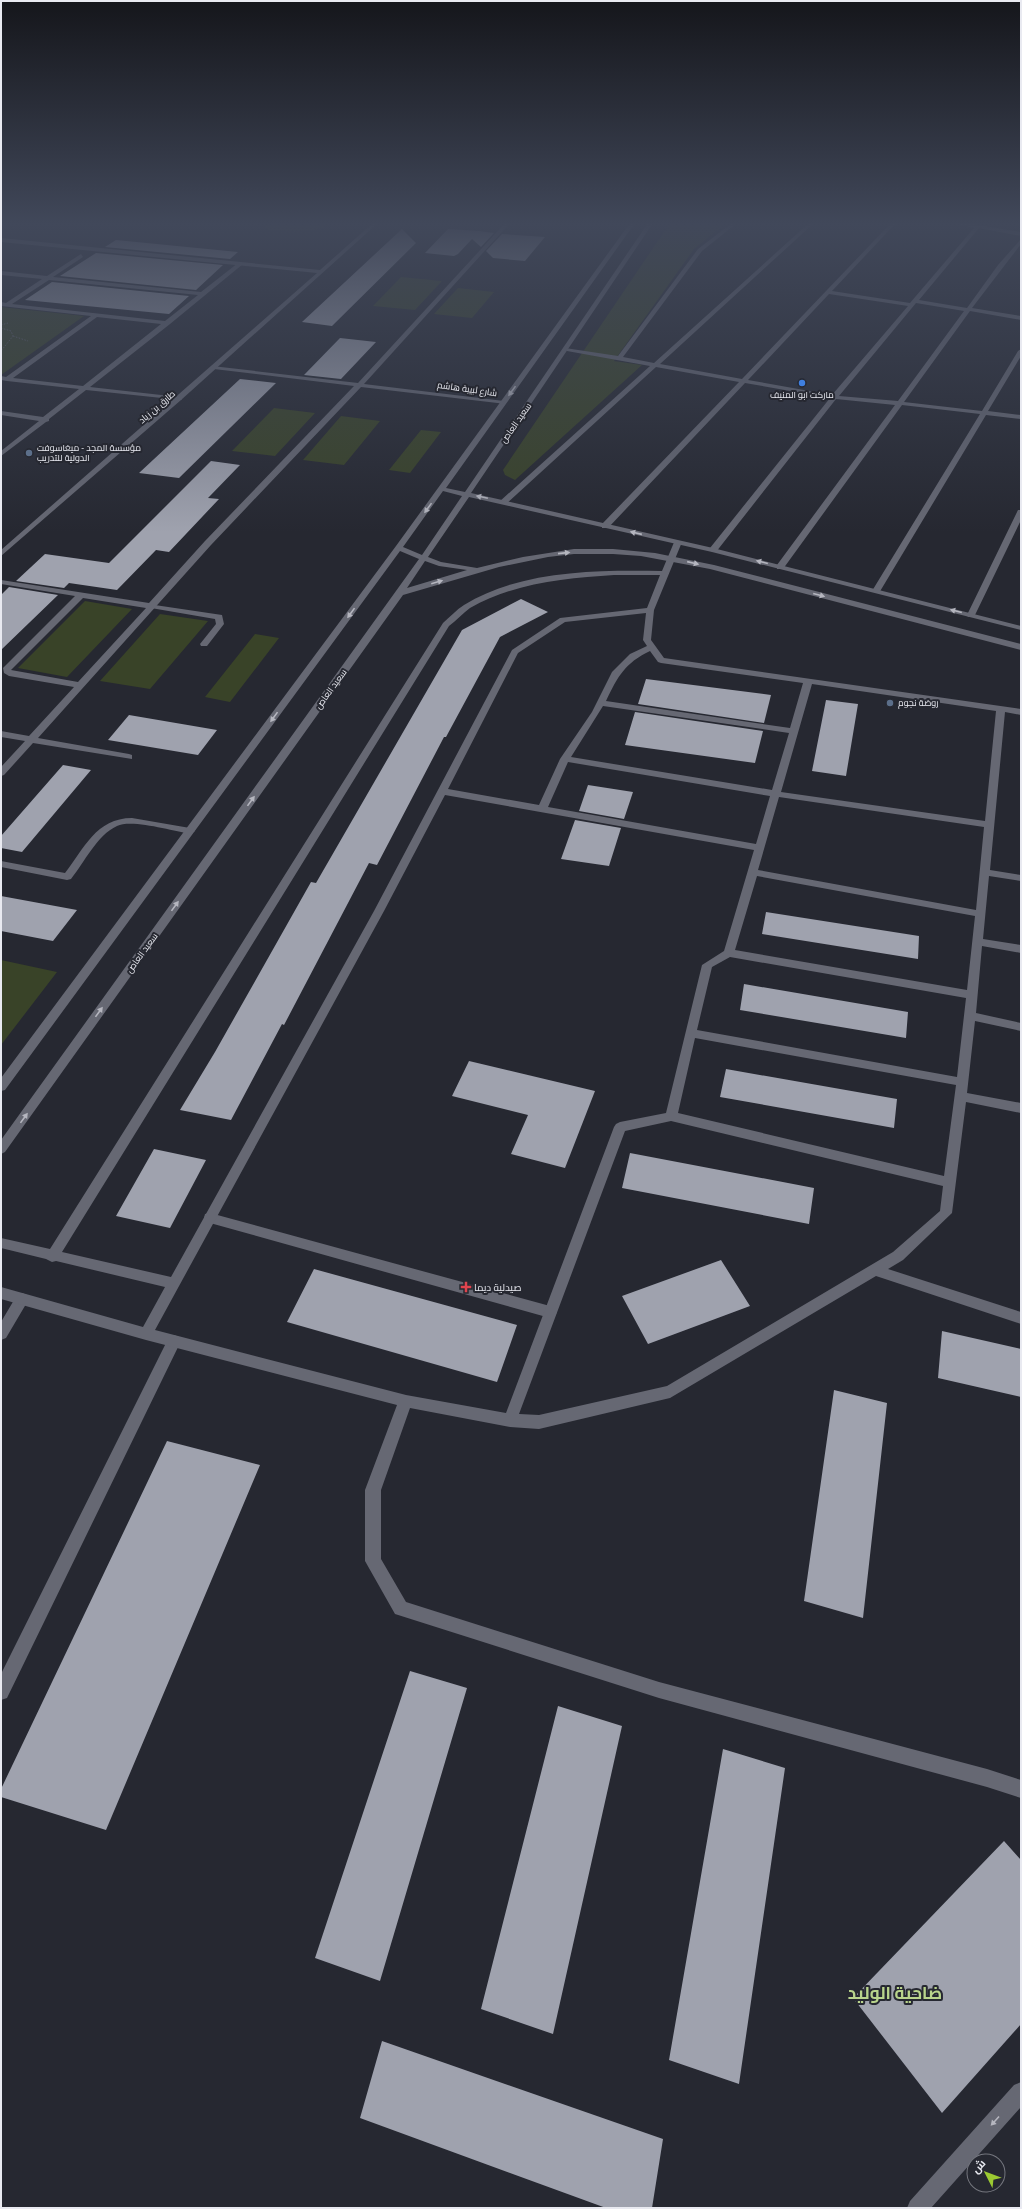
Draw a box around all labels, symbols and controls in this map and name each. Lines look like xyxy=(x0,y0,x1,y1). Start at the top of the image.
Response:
marker: ماركت ابو المنيف xyxy=(797,378,807,388)
street label: شارع لبيبة هاشم xyxy=(436,379,498,399)
one-way arrow xyxy=(509,386,517,396)
street label: طارق بن زياد xyxy=(136,388,178,426)
place label: ماركت ابو المنيف xyxy=(770,389,834,401)
street label: سعيد العاص xyxy=(498,400,534,446)
place label: مؤسسة المجد - ميغاسوفت الدولية للتدريب xyxy=(37,442,141,464)
marker: مؤسسة المجد - ميغاسوفت الدولية للتدريب xyxy=(24,448,34,458)
one-way arrow xyxy=(475,494,488,500)
one-way arrow xyxy=(424,502,432,513)
one-way arrow xyxy=(629,529,642,535)
one-way arrow xyxy=(558,550,570,556)
one-way arrow xyxy=(756,559,768,565)
one-way arrow xyxy=(687,560,699,566)
one-way arrow xyxy=(432,579,444,585)
one-way arrow xyxy=(813,592,825,598)
one-way arrow xyxy=(347,607,355,618)
one-way arrow xyxy=(950,608,962,614)
street label: سعيد العاص xyxy=(312,667,350,711)
place label: روضة نجوم xyxy=(898,697,939,709)
marker: روضة نجوم xyxy=(885,698,895,708)
one-way arrow xyxy=(270,712,278,723)
one-way arrow xyxy=(247,795,255,806)
one-way arrow xyxy=(171,901,179,912)
street label: سعيد العاص xyxy=(123,931,161,975)
one-way arrow xyxy=(95,1007,103,1017)
one-way arrow xyxy=(20,1112,28,1123)
place label: صيدلية ديما xyxy=(474,1281,522,1294)
marker: صيدلية ديما xyxy=(461,1282,471,1292)
district label: ضاحية الوليد xyxy=(848,1981,942,2005)
one-way arrow xyxy=(991,2117,1000,2126)
north arrow xyxy=(966,2153,1006,2193)
text: ش xyxy=(969,2156,989,2177)

